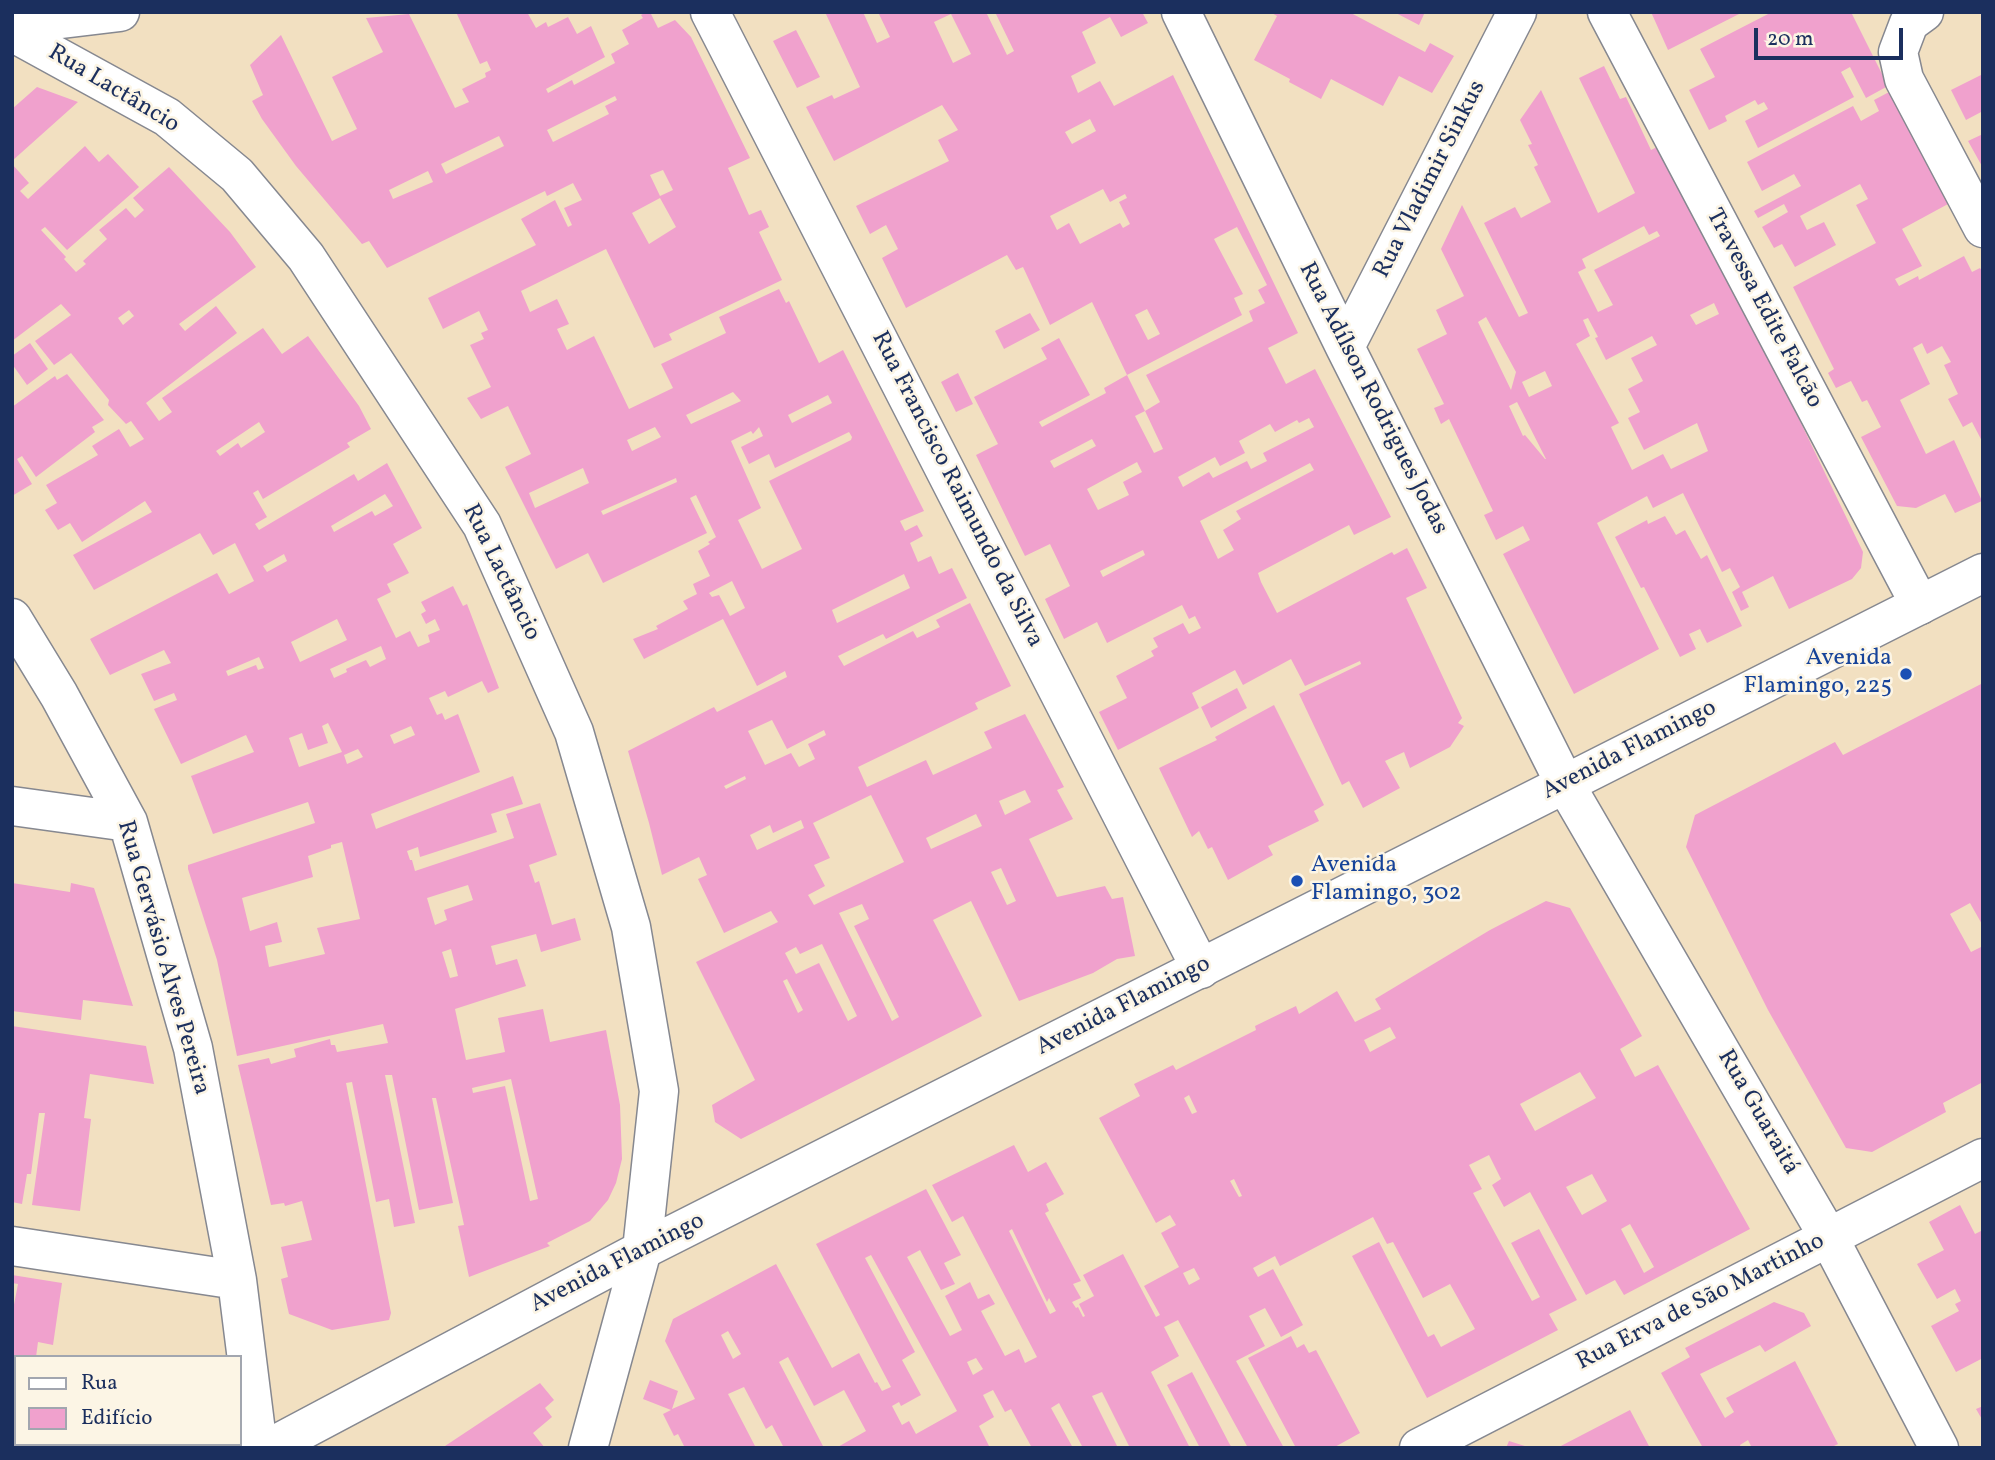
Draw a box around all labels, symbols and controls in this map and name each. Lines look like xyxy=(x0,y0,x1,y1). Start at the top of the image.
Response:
scale bar xyxy=(1757,14,1906,58)
text: 20 m xyxy=(1767,25,1813,54)
street label: Rua Lactâncio xyxy=(42,39,184,141)
street label: Rua Vladimir Sinkus xyxy=(1369,76,1493,284)
street label: Travessa Edite Falcão xyxy=(1698,204,1828,414)
street label: Rua Adílson Rodrigues Jodas xyxy=(1291,258,1453,540)
street label: Rua Francisco Raimundo da Silva xyxy=(864,327,1048,653)
street label: Rua Lactâncio xyxy=(455,500,545,646)
place label: Avenida Flamingo, 225 xyxy=(1743,646,1892,702)
marker: Avenida Flamingo, 225 xyxy=(1898,666,1914,682)
street label: Avenida Flamingo xyxy=(1538,695,1722,807)
street label: Rua Gervásio Alves Pereira xyxy=(109,818,215,1098)
place label: Avenida Flamingo, 302 xyxy=(1311,853,1461,909)
marker: Avenida Flamingo, 302 xyxy=(1289,873,1305,889)
street label: Avenida Flamingo xyxy=(1032,951,1216,1063)
street label: Rua Guaraitá xyxy=(1710,1045,1804,1181)
street label: Avenida Flamingo xyxy=(526,1208,710,1320)
street label: Rua Erva de São Martinho xyxy=(1572,1228,1830,1378)
legend xyxy=(14,1355,242,1446)
text: Rua xyxy=(81,1369,118,1398)
text: Edifício xyxy=(81,1404,153,1433)

